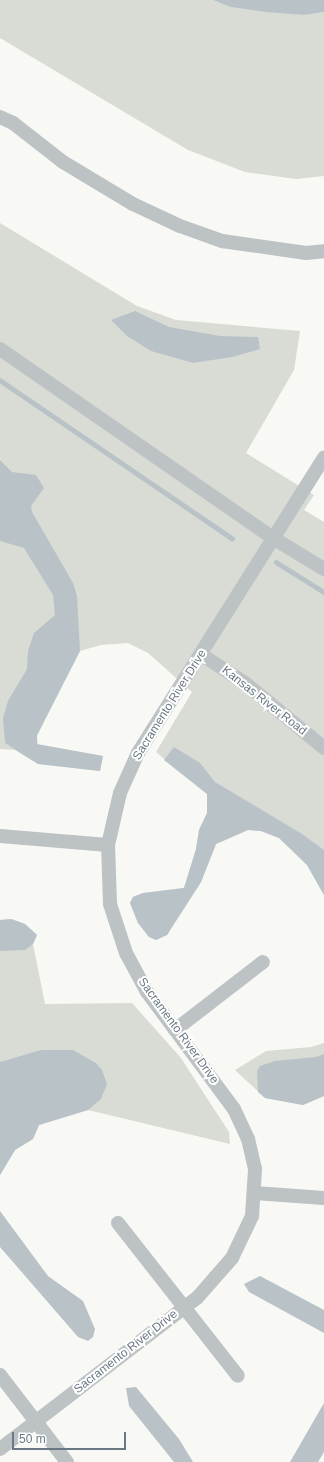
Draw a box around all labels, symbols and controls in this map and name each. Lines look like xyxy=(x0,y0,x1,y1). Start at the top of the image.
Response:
street label: Sacramento River Drive xyxy=(130,647,210,763)
street label: Kansas River Road xyxy=(219,664,309,738)
street label: Sacramento River Drive xyxy=(135,975,221,1087)
street label: Sacramento River Drive xyxy=(71,1307,181,1397)
scale bar xyxy=(14,1424,128,1450)
text: 50 m xyxy=(19,1432,46,1446)

